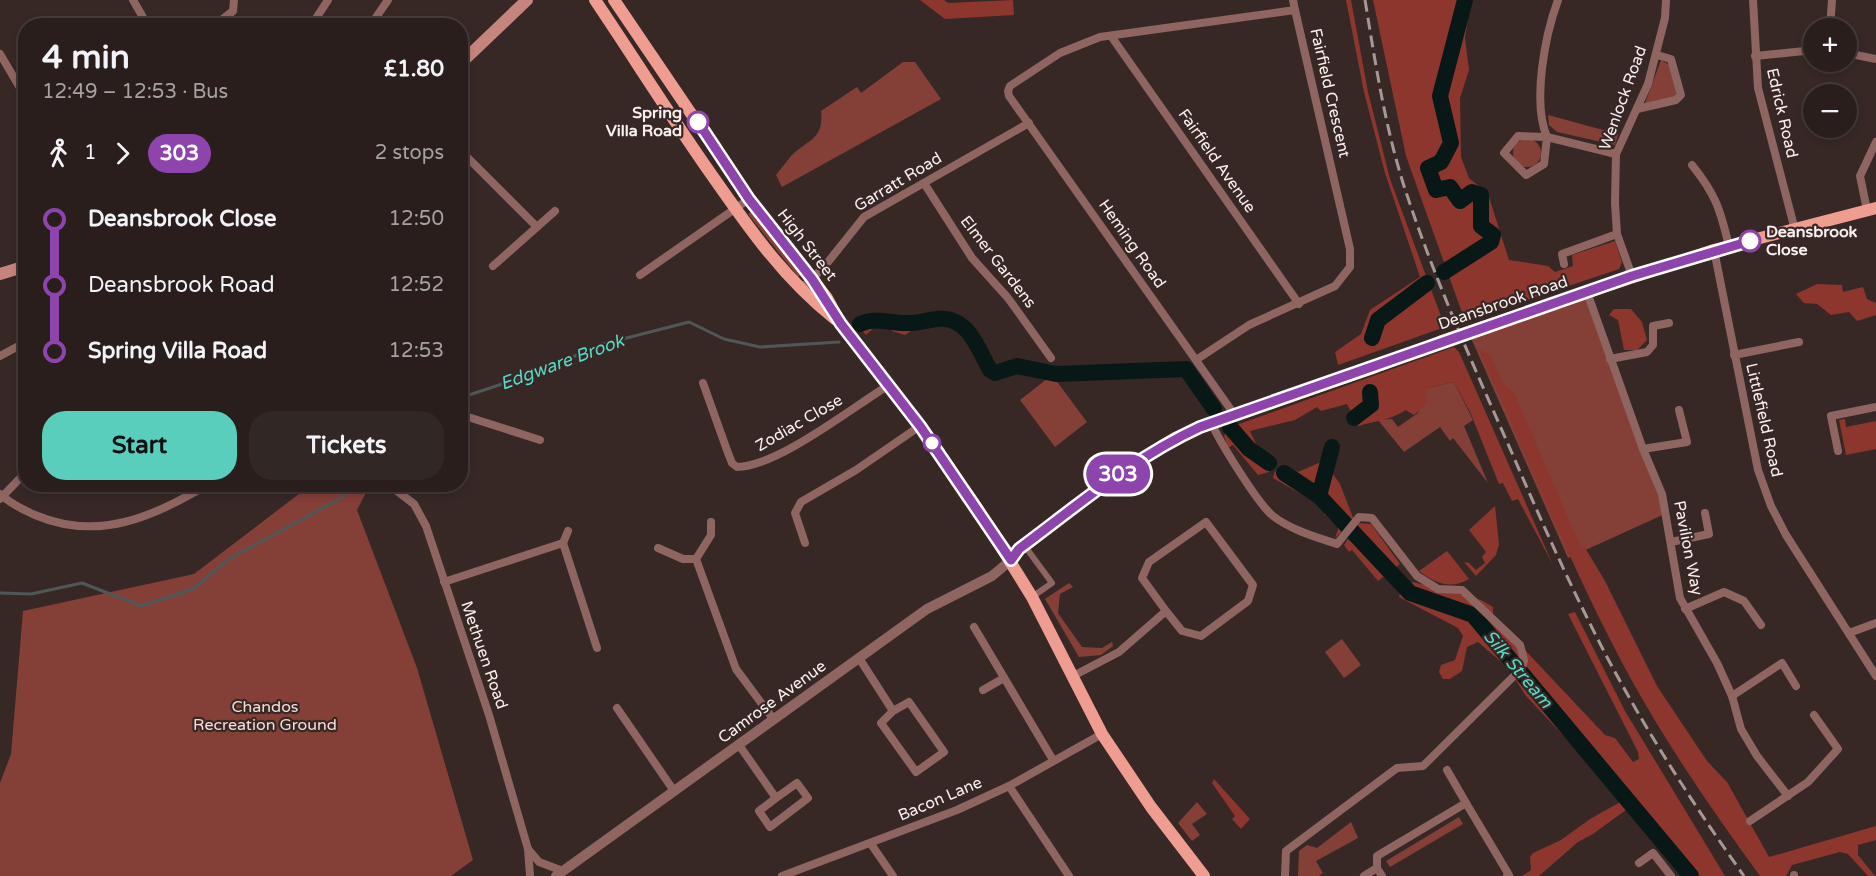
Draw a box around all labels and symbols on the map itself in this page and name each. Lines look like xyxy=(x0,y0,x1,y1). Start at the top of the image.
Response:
street label: Fairfield Crescent xyxy=(1305,26,1355,160)
street label: Wenlock Road xyxy=(1595,43,1651,153)
street label: Edrick Road xyxy=(1762,66,1802,160)
place label: Spring Villa Road xyxy=(606,103,682,141)
street label: Fairfield Avenue xyxy=(1174,105,1260,217)
marker: Spring Villa Road xyxy=(687,111,709,133)
street label: Garratt Road xyxy=(851,148,945,216)
street label: Heming Road xyxy=(1094,196,1170,292)
street label: High Street xyxy=(773,205,841,285)
street label: Elmer Gardens xyxy=(956,212,1040,312)
place label: Deansbrook Close xyxy=(1766,222,1858,260)
marker: Deansbrook Close xyxy=(1739,230,1761,252)
street label: Deansbrook Road xyxy=(1436,271,1570,335)
water label: Edgware Brook xyxy=(497,329,628,395)
street label: Littlefield Road xyxy=(1741,361,1787,479)
street label: Zodiac Close xyxy=(752,390,846,456)
unlabelled marker xyxy=(923,434,941,452)
line badge: 303 xyxy=(1084,454,1152,494)
street label: Pavilion Way xyxy=(1669,499,1707,598)
street label: Methuen Road xyxy=(456,598,512,712)
water label: Silk Stream xyxy=(1479,625,1557,713)
street label: Camrose Avenue xyxy=(714,656,830,748)
park label: Chandos Recreation Ground xyxy=(193,697,337,735)
street label: Bacon Lane xyxy=(895,772,985,826)

